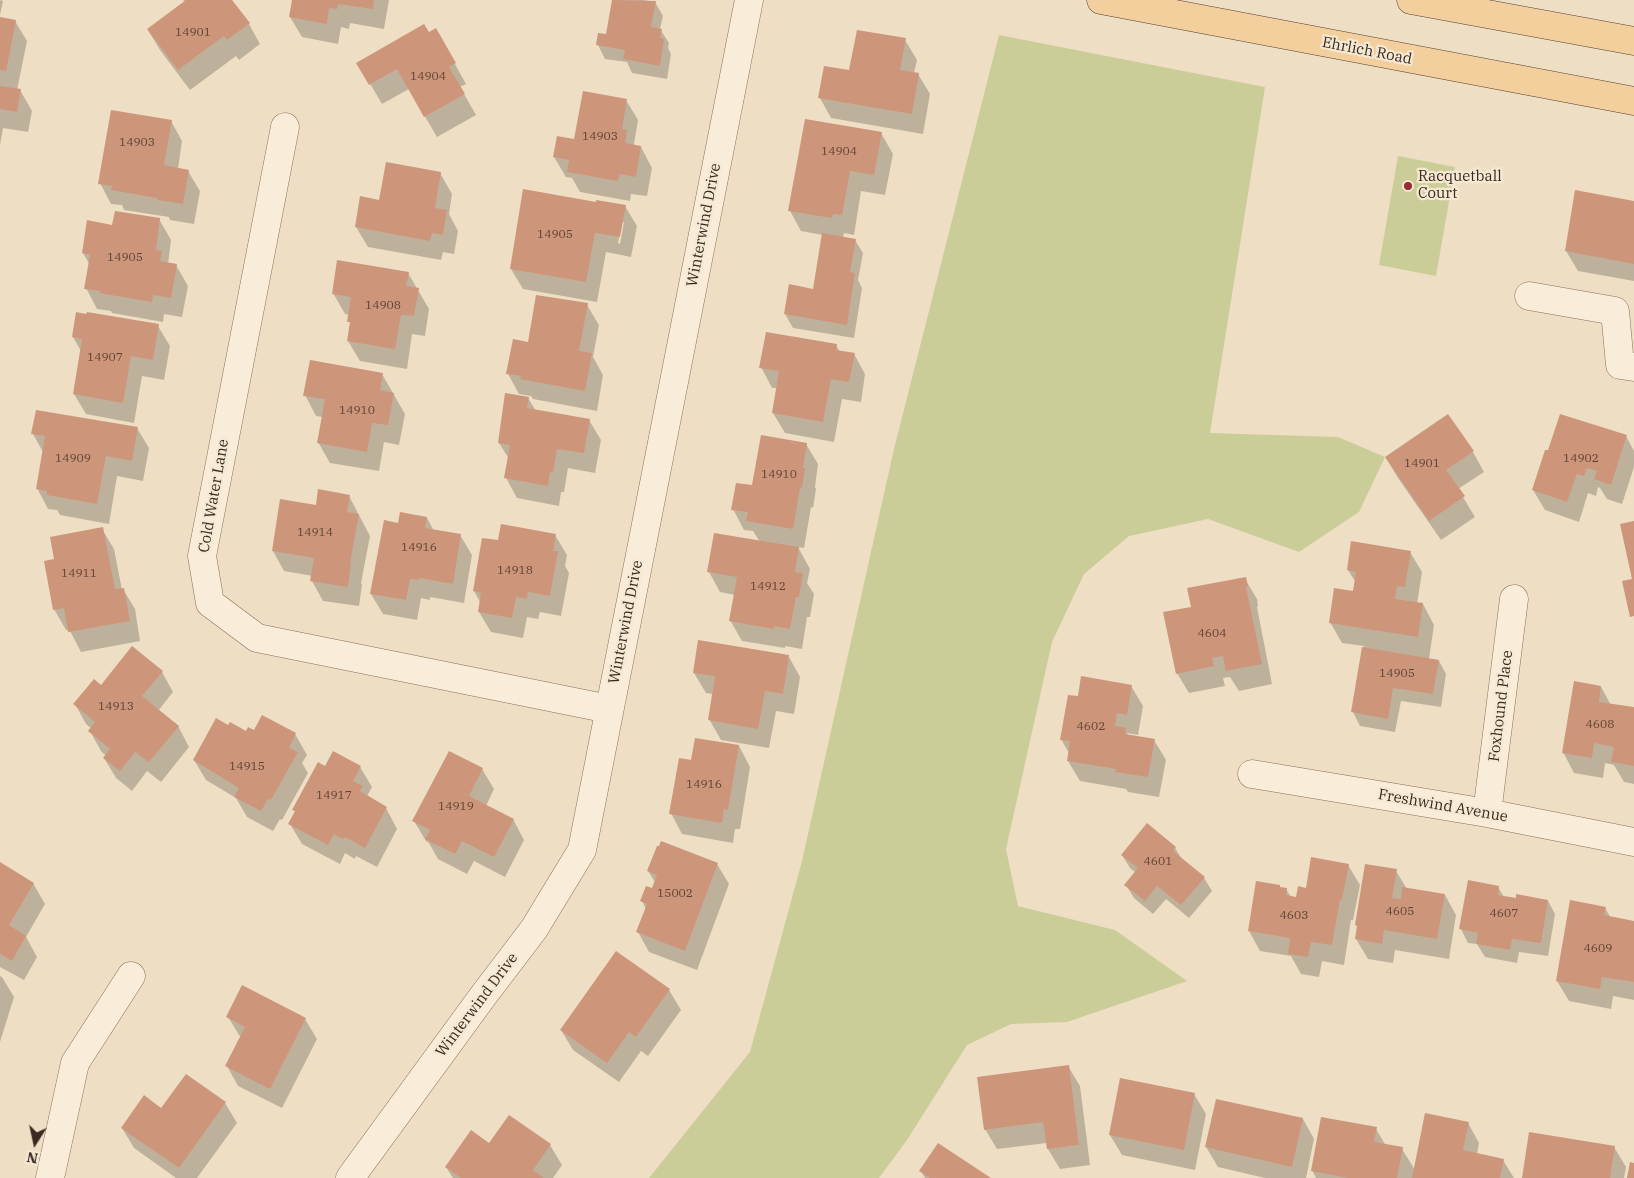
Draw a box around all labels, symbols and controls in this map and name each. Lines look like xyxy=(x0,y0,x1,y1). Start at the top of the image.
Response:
house number: 14901 xyxy=(175,26,211,40)
street label: Ehrlich Road xyxy=(1321,33,1413,69)
house number: 14904 xyxy=(410,70,446,84)
house number: 14903 xyxy=(582,130,618,144)
house number: 14903 xyxy=(119,136,155,150)
house number: 14904 xyxy=(821,145,857,159)
street label: Winterwind Drive xyxy=(683,162,725,288)
place label: Racquetball Court xyxy=(1418,168,1502,203)
marker: Racquetball Court xyxy=(1402,180,1414,192)
house number: 14905 xyxy=(537,228,573,242)
house number: 14905 xyxy=(107,251,143,265)
house number: 14908 xyxy=(365,299,401,313)
house number: 14907 xyxy=(87,351,123,365)
house number: 14910 xyxy=(339,404,375,418)
street label: Cold Water Lane xyxy=(195,438,233,554)
house number: 14909 xyxy=(55,452,91,466)
house number: 14902 xyxy=(1563,452,1599,466)
house number: 14901 xyxy=(1404,457,1440,471)
house number: 14910 xyxy=(761,468,797,482)
house number: 14914 xyxy=(297,526,333,540)
house number: 14916 xyxy=(401,541,437,555)
street label: Winterwind Drive xyxy=(605,559,647,685)
house number: 14918 xyxy=(497,564,533,578)
house number: 14911 xyxy=(61,567,97,581)
house number: 14912 xyxy=(750,580,786,594)
house number: 4604 xyxy=(1198,627,1226,641)
street label: Foxhound Place xyxy=(1485,649,1517,763)
house number: 14905 xyxy=(1379,667,1415,681)
house number: 14913 xyxy=(98,700,134,714)
house number: 4608 xyxy=(1586,718,1614,732)
house number: 4602 xyxy=(1077,720,1105,734)
house number: 14915 xyxy=(229,760,265,774)
house number: 14916 xyxy=(686,778,722,792)
street label: Freshwind Avenue xyxy=(1377,786,1509,826)
house number: 14917 xyxy=(316,789,352,803)
house number: 14919 xyxy=(438,800,474,814)
house number: 4601 xyxy=(1144,855,1172,869)
house number: 15002 xyxy=(657,887,693,901)
house number: 4605 xyxy=(1386,905,1414,919)
house number: 4607 xyxy=(1490,907,1518,921)
house number: 4603 xyxy=(1280,909,1308,923)
house number: 4609 xyxy=(1584,942,1612,956)
street label: Winterwind Drive xyxy=(432,949,522,1061)
north arrow xyxy=(10,1118,60,1168)
text: N xyxy=(25,1148,39,1168)

